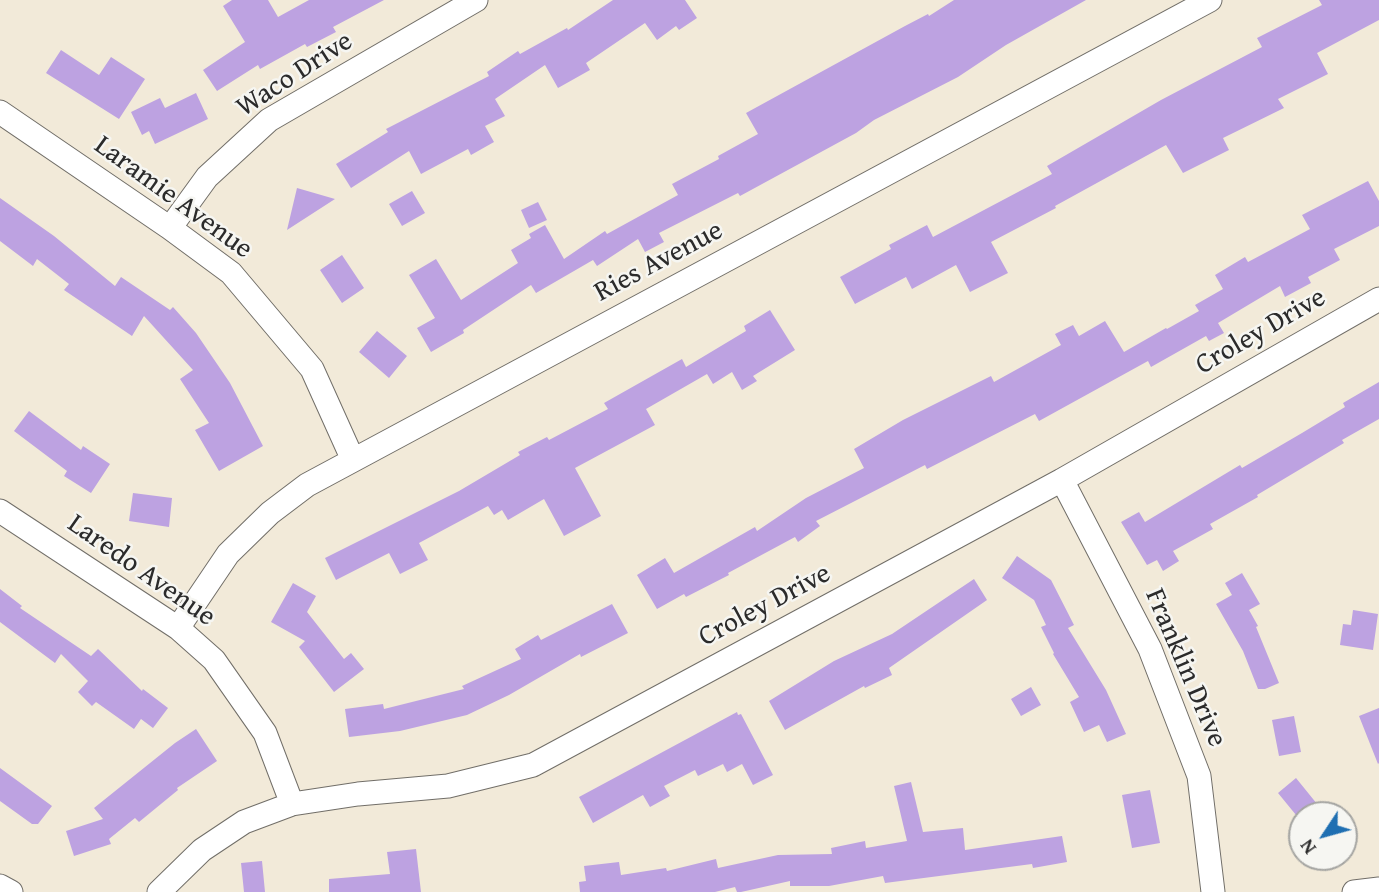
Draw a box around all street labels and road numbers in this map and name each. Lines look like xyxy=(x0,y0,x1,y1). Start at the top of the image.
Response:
street label: Waco Drive xyxy=(231,25,359,125)
street label: Laramie Avenue xyxy=(87,129,259,267)
street label: Ries Avenue xyxy=(589,214,729,310)
street label: Croley Drive xyxy=(1190,281,1332,383)
street label: Laredo Avenue xyxy=(61,508,221,634)
street label: Croley Drive xyxy=(693,557,837,655)
street label: Franklin Drive xyxy=(1137,584,1233,752)

